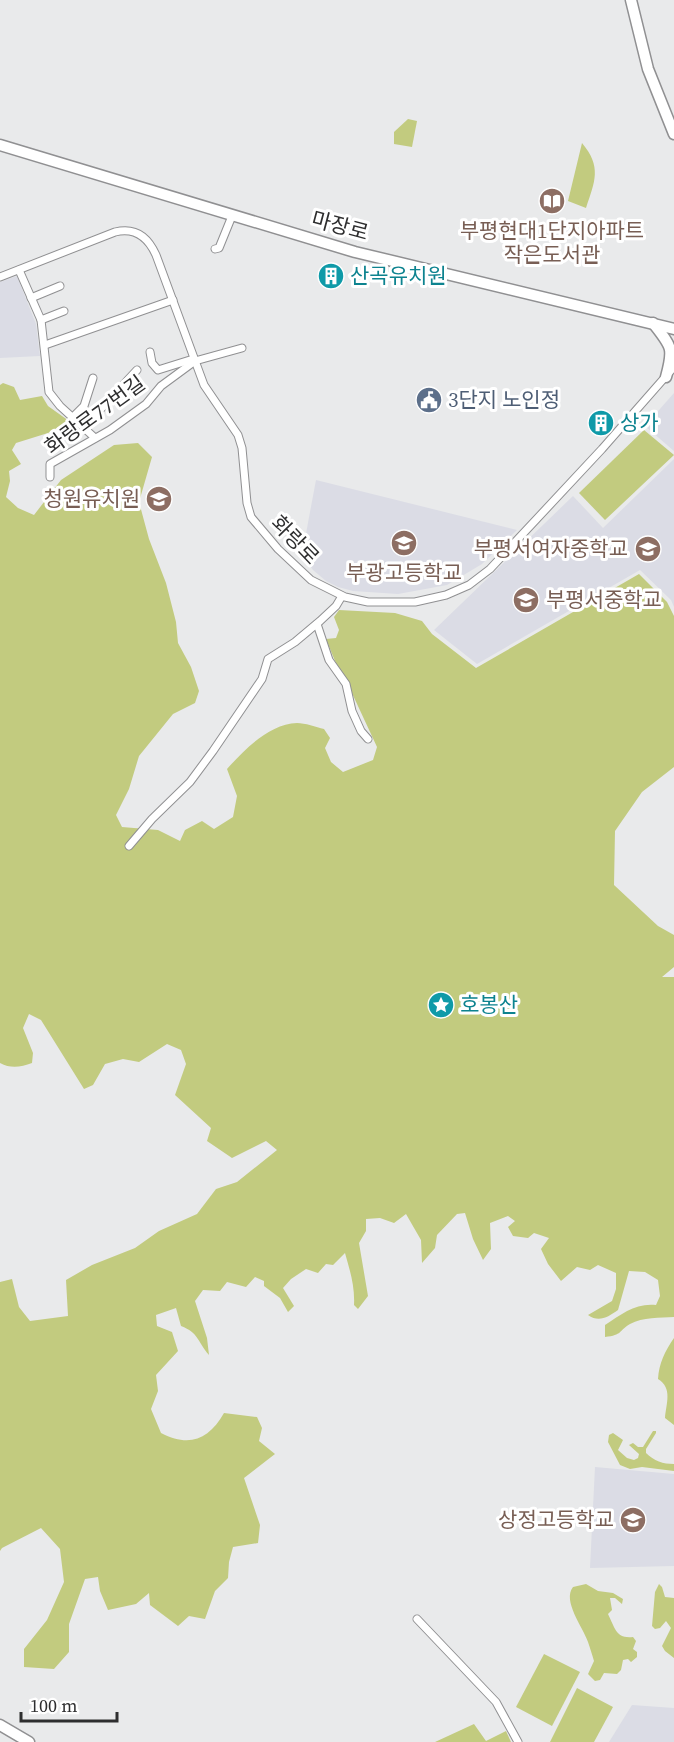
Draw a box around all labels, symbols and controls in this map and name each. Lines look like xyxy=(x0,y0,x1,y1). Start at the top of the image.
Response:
library icon: 부평현대1단지아파트 작은도서관 xyxy=(537,186,567,216)
street label: 마장로 xyxy=(308,204,372,247)
place label: 부평현대1단지아파트 작은도서관 xyxy=(460,216,644,269)
building icon: 산곡유치원 xyxy=(316,261,346,291)
place label: 산곡유치원 xyxy=(350,261,447,290)
street label: 화랑로77번길 xyxy=(39,368,151,461)
public building icon: 3단지 노인정 xyxy=(414,385,444,415)
place label: 3단지 노인정 xyxy=(448,385,560,414)
building icon: 상가 xyxy=(586,408,616,438)
place label: 상가 xyxy=(620,408,659,437)
place label: 청원유치원 xyxy=(43,484,140,513)
school or university icon: 청원유치원 xyxy=(144,484,174,514)
street label: 화랑로 xyxy=(265,509,326,571)
school or university icon: 부광고등학교 xyxy=(389,528,419,558)
place label: 부평서여자중학교 xyxy=(473,534,628,563)
school or university icon: 부평서여자중학교 xyxy=(633,534,663,564)
place label: 부광고등학교 xyxy=(346,558,462,587)
school or university icon: 부평서중학교 xyxy=(511,585,541,615)
place label: 부평서중학교 xyxy=(546,585,662,614)
place icon: 호봉산 xyxy=(426,990,456,1020)
place label: 호봉산 xyxy=(460,990,518,1019)
place label: 상정고등학교 xyxy=(498,1505,614,1534)
school or university icon: 상정고등학교 xyxy=(618,1505,648,1535)
scale bar xyxy=(21,1685,117,1723)
text: 100 m xyxy=(30,1693,77,1718)

